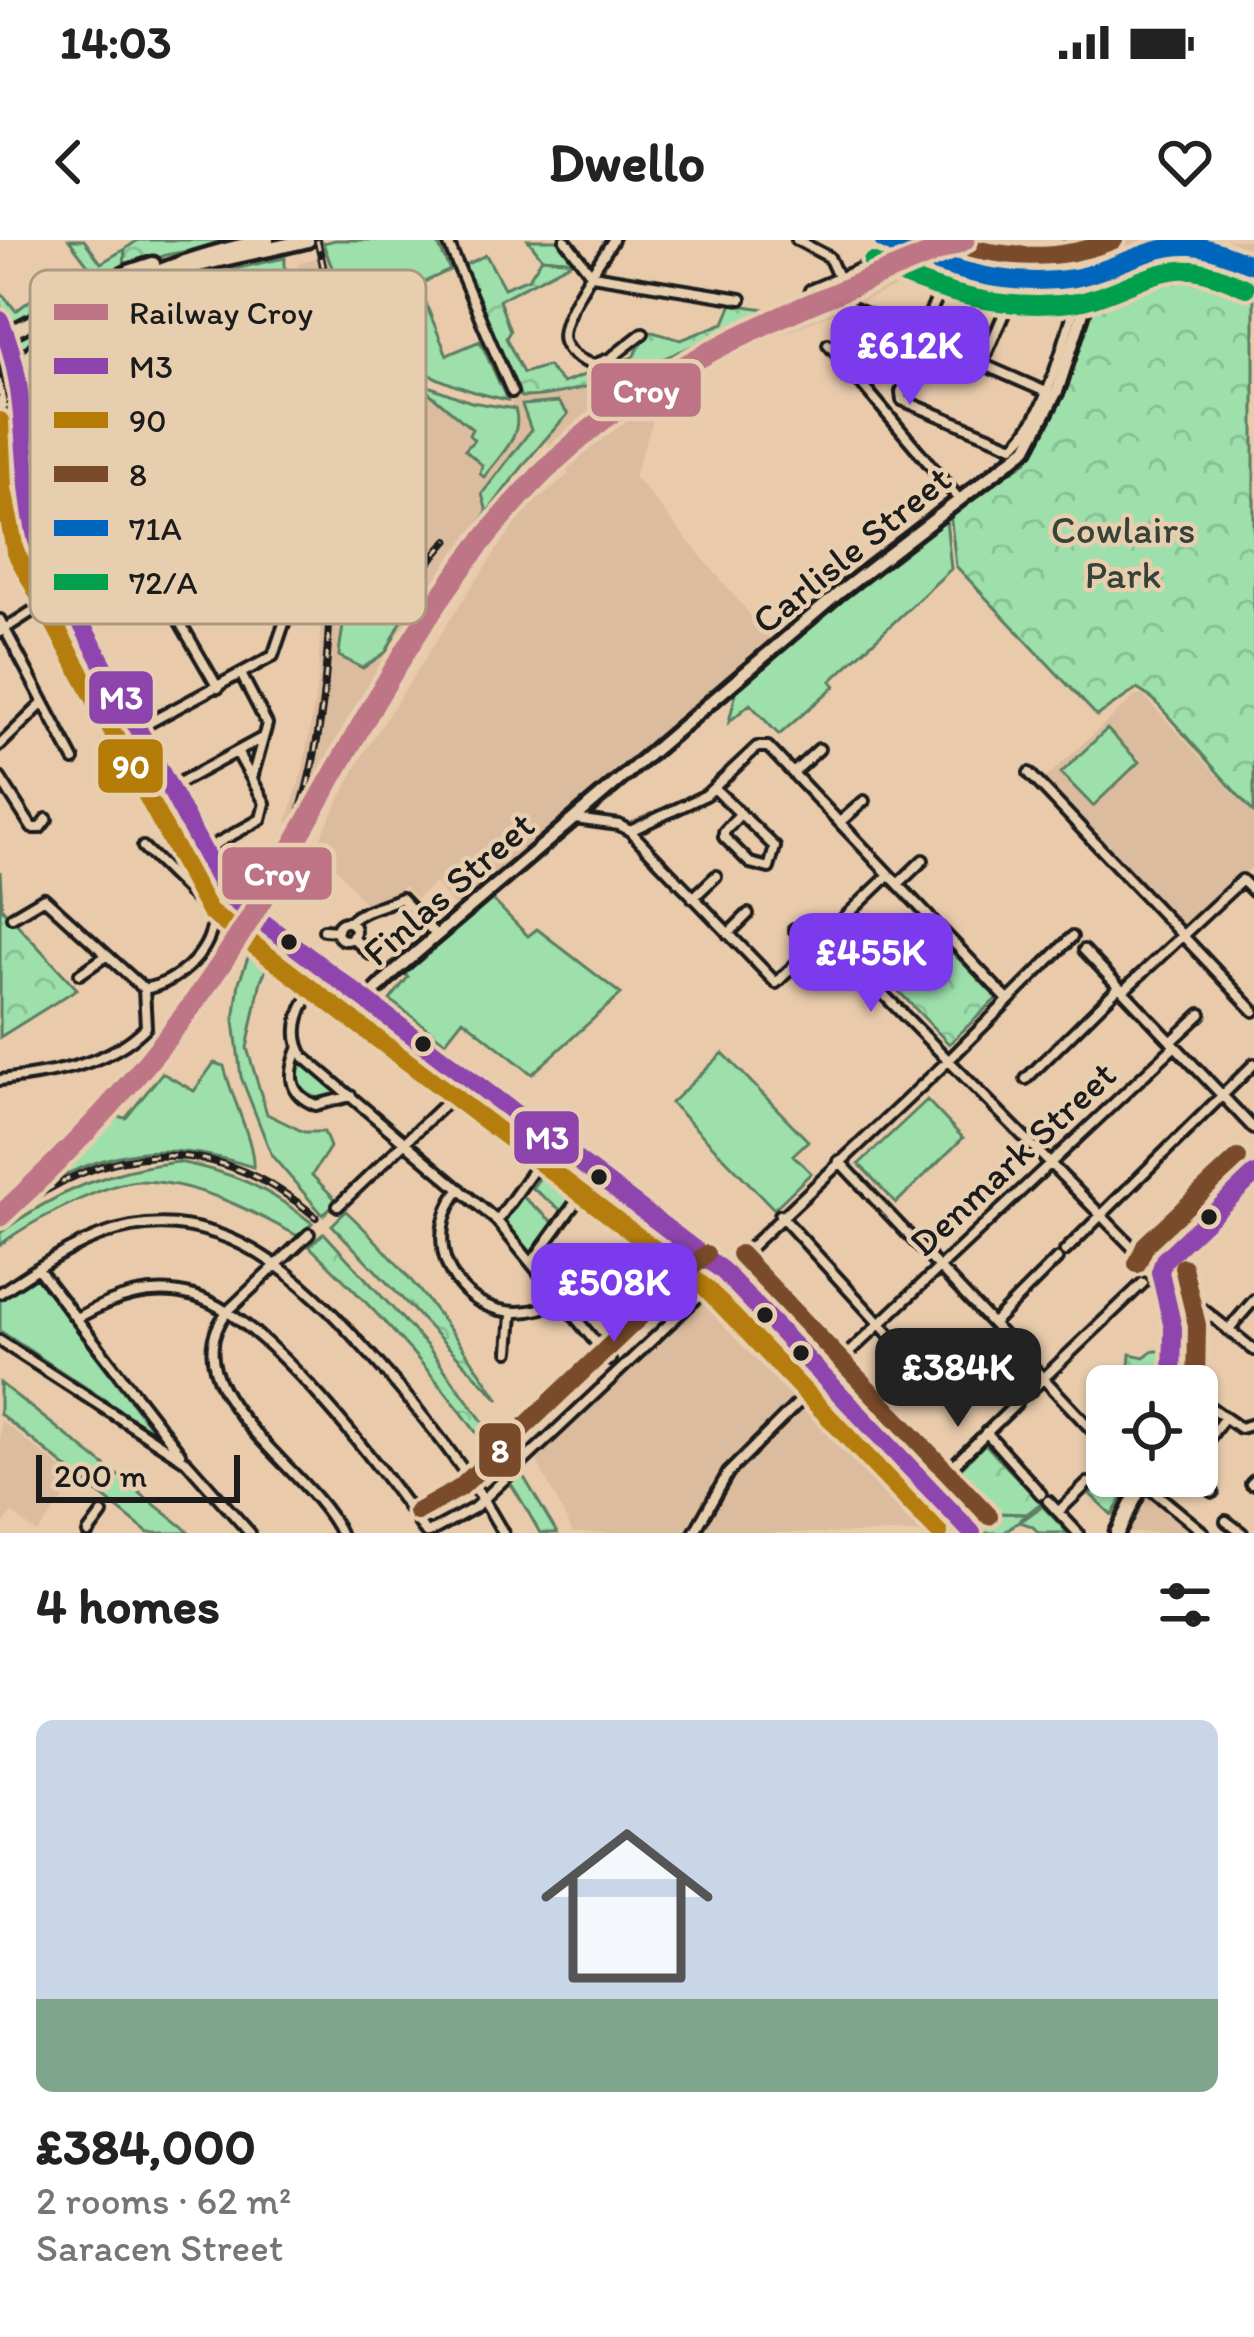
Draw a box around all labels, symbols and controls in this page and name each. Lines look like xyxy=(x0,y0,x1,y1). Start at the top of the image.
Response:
text: 14:03 xyxy=(60,15,171,69)
icon: back xyxy=(36,129,102,195)
icon: heart xyxy=(1152,129,1218,195)
text: Dwello xyxy=(549,130,705,195)
legend xyxy=(30,270,426,624)
text: Railway Croy xyxy=(129,293,313,332)
pin: £612K xyxy=(826,306,994,408)
text: £612K xyxy=(857,321,963,368)
text: M3 xyxy=(129,347,173,386)
line badge: Croy xyxy=(589,361,703,419)
text: Croy xyxy=(613,371,680,410)
text: 90 xyxy=(129,401,167,440)
text: 8 xyxy=(129,455,147,494)
street label: Carlisle Street xyxy=(743,455,960,644)
park label: Cowlairs Park xyxy=(1051,506,1195,598)
text: 71A xyxy=(129,509,182,548)
text: 72/A xyxy=(129,563,198,602)
line badge: M3 xyxy=(87,669,155,726)
text: M3 xyxy=(99,678,143,717)
line badge: 90 xyxy=(96,737,165,795)
text: 90 xyxy=(112,747,150,786)
street label: Finlas Street xyxy=(353,801,544,976)
line badge: Croy xyxy=(220,845,334,902)
text: Croy xyxy=(244,854,311,893)
pin: £455K xyxy=(787,913,955,1015)
text: £455K xyxy=(816,928,926,975)
unlabelled marker xyxy=(278,931,300,953)
unlabelled marker xyxy=(412,1033,434,1055)
street label: Denmark Street xyxy=(899,1051,1125,1266)
line badge: M3 xyxy=(512,1109,581,1166)
text: M3 xyxy=(525,1118,569,1157)
unlabelled marker xyxy=(588,1166,610,1188)
unlabelled marker xyxy=(1198,1206,1220,1228)
pin: £508K xyxy=(530,1243,698,1345)
text: £508K xyxy=(558,1258,670,1305)
unlabelled marker xyxy=(754,1304,776,1326)
pin: £384K xyxy=(874,1328,1042,1430)
unlabelled marker xyxy=(790,1342,812,1364)
text: £384K xyxy=(902,1343,1014,1390)
map controls xyxy=(1086,1365,1218,1497)
button: locate xyxy=(1086,1365,1218,1497)
line badge: 8 xyxy=(477,1421,523,1479)
text: 8 xyxy=(491,1431,509,1470)
scale bar xyxy=(36,1449,240,1502)
text: 200 m xyxy=(54,1456,147,1495)
icon: filters xyxy=(1152,1572,1218,1638)
text: 4 homes xyxy=(36,1575,220,1636)
icon: home xyxy=(519,1798,735,2014)
text: £384,000 xyxy=(36,2116,256,2177)
text: 2 rooms · 62 m² xyxy=(36,2177,291,2224)
text: Saracen Street xyxy=(36,2224,283,2271)

